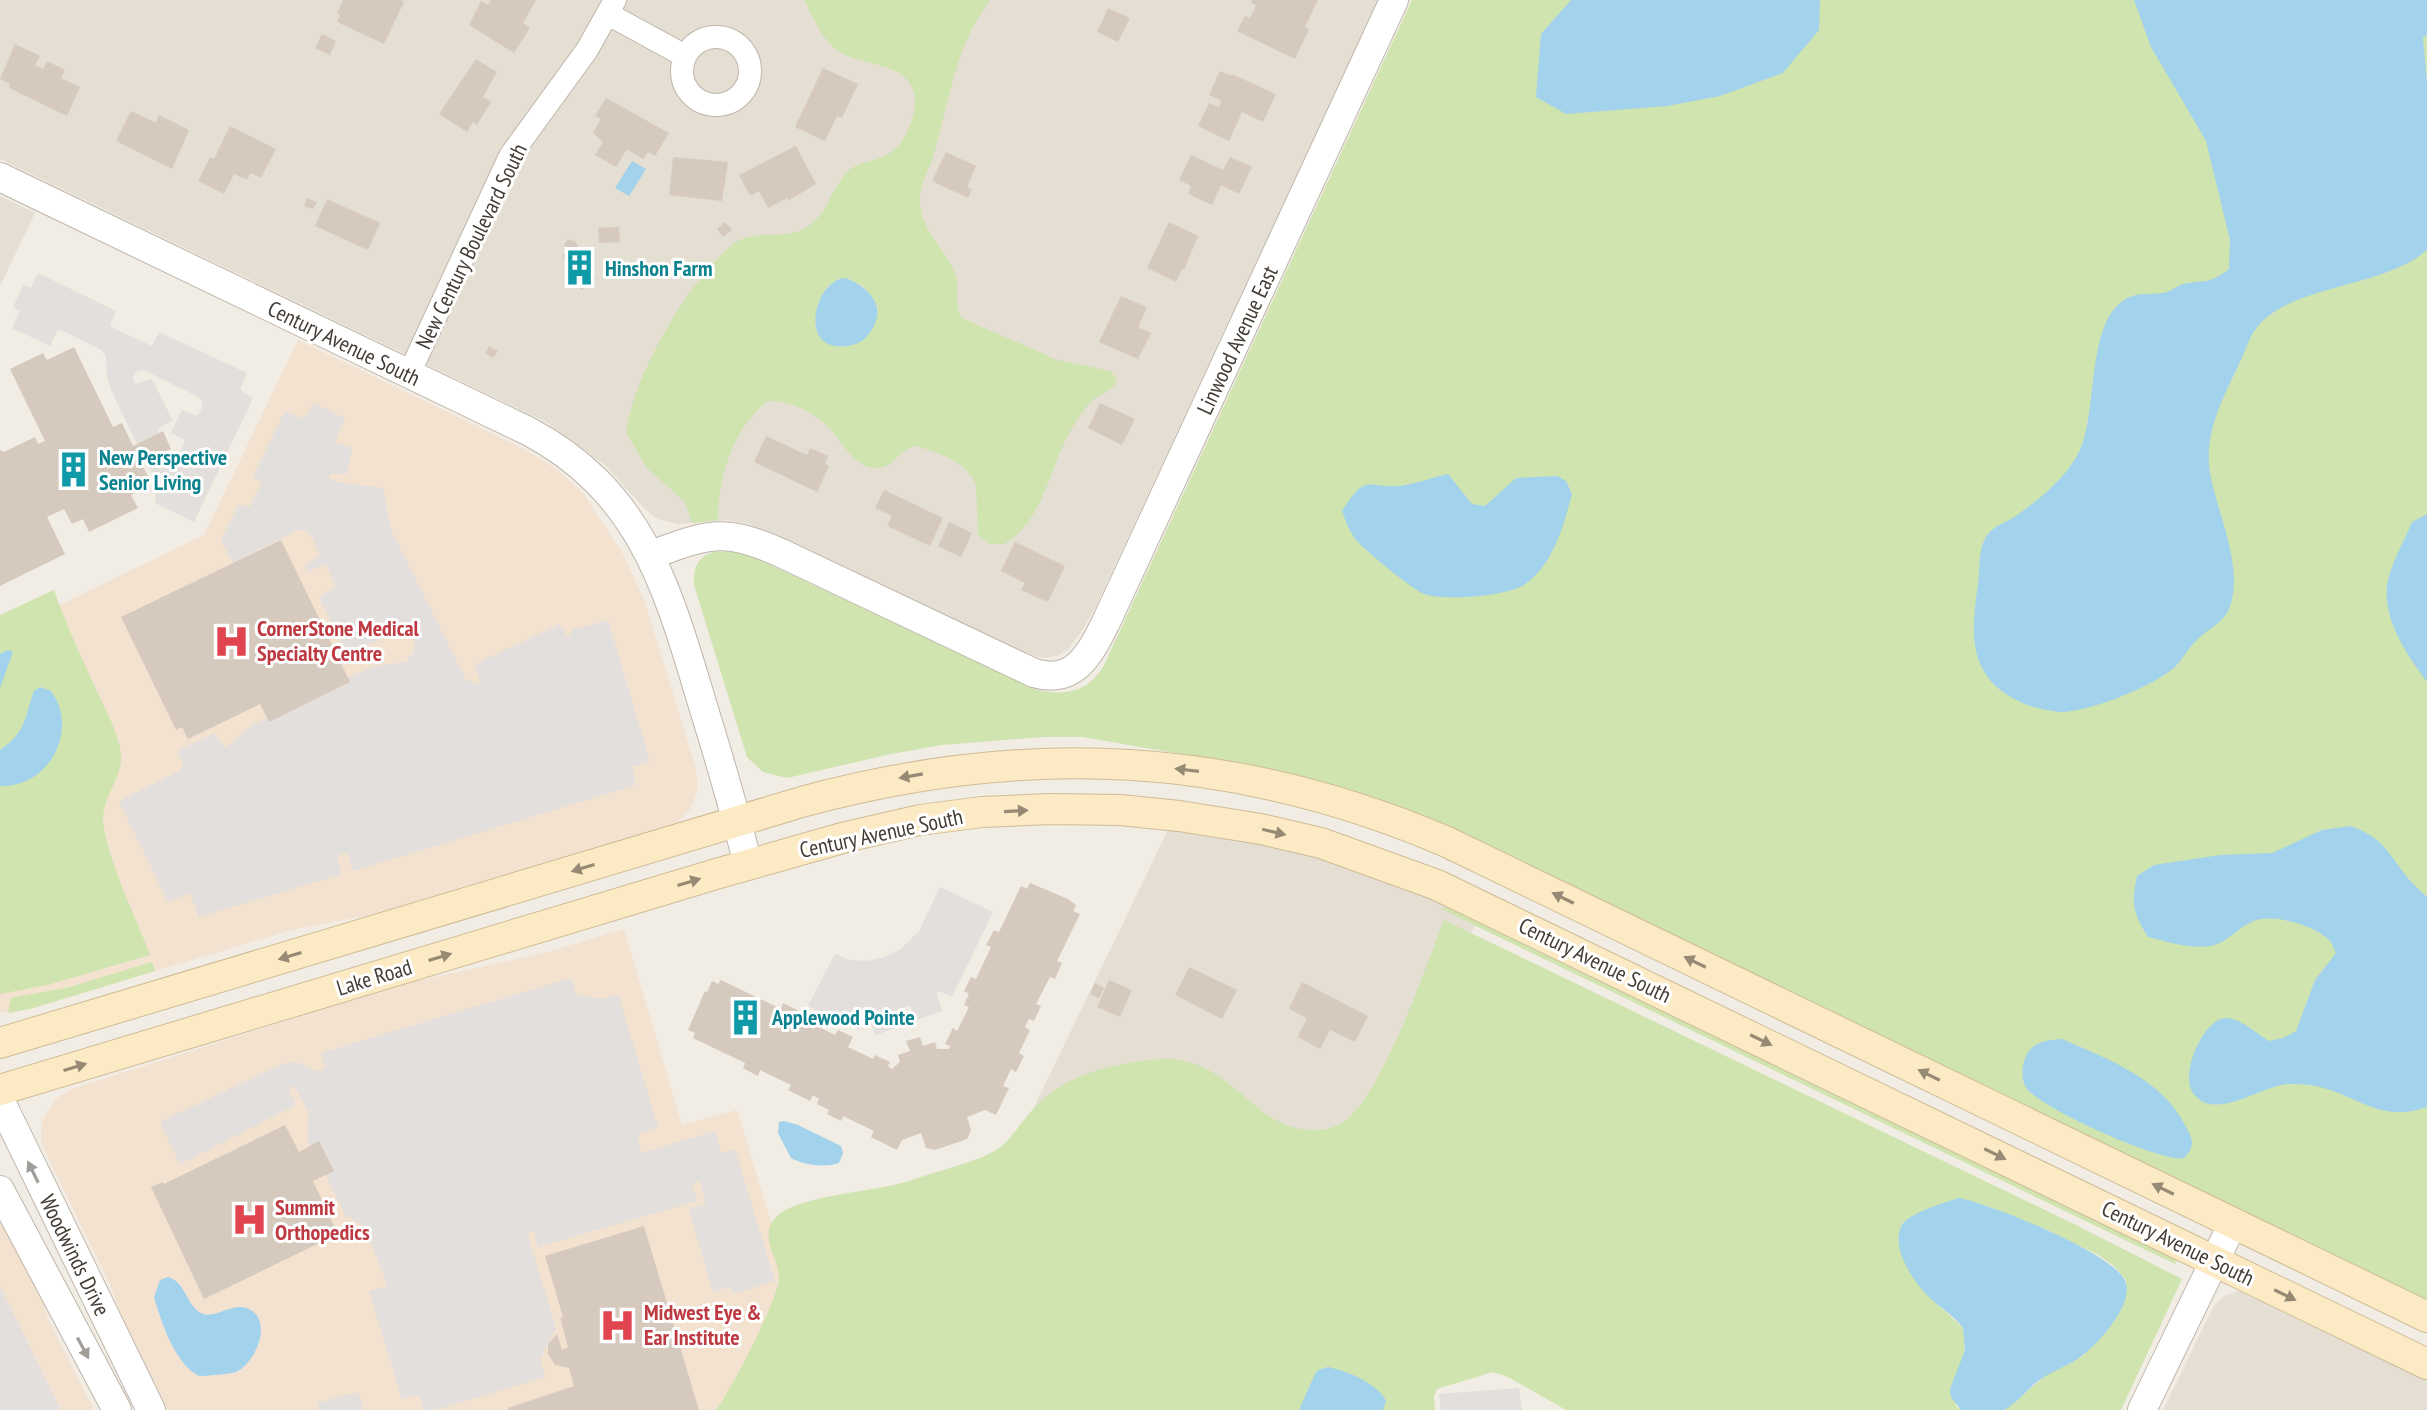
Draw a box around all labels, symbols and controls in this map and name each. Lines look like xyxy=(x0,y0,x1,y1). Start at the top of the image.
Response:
street label: New Century Boulevard South xyxy=(409,139,533,353)
building icon: Hinshon Farm xyxy=(560,249,598,287)
place label: Hinshon Farm xyxy=(605,254,713,282)
street label: Linwood Avenue East xyxy=(1190,261,1284,419)
street label: Century Avenue South xyxy=(263,294,425,392)
place label: New Perspective Senior Living xyxy=(99,443,227,496)
building icon: New Perspective Senior Living xyxy=(54,451,92,489)
place label: CornerStone Medical Specialty Centre xyxy=(257,614,420,667)
hospital icon: CornerStone Medical Specialty Centre xyxy=(212,622,250,660)
one-way arrow xyxy=(1174,763,1199,776)
one-way arrow xyxy=(898,771,923,783)
street label: Century Avenue South xyxy=(797,802,965,864)
one-way arrow xyxy=(1004,804,1029,817)
one-way arrow xyxy=(1262,826,1287,839)
one-way arrow xyxy=(570,862,594,875)
one-way arrow xyxy=(678,875,702,888)
one-way arrow xyxy=(1552,891,1575,905)
street label: Century Avenue South xyxy=(1514,911,1676,1009)
one-way arrow xyxy=(278,950,302,963)
one-way arrow xyxy=(429,950,453,963)
street label: Lake Road xyxy=(333,952,415,1002)
one-way arrow xyxy=(1684,955,1707,969)
building icon: Applewood Pointe xyxy=(727,998,765,1036)
place label: Applewood Pointe xyxy=(771,1003,915,1031)
one-way arrow xyxy=(1750,1034,1773,1047)
one-way arrow xyxy=(63,1060,87,1073)
one-way arrow xyxy=(1917,1068,1941,1082)
one-way arrow xyxy=(1983,1147,2007,1161)
one-way arrow xyxy=(27,1160,40,1183)
one-way arrow xyxy=(2151,1182,2174,1196)
street label: Woodwinds Drive xyxy=(34,1190,116,1320)
place label: Summit Orthopedics xyxy=(275,1193,370,1246)
street label: Century Avenue South xyxy=(2097,1194,2259,1292)
hospital icon: Summit Orthopedics xyxy=(230,1201,268,1239)
one-way arrow xyxy=(2274,1288,2297,1301)
place label: Midwest Eye & Ear Institute xyxy=(644,1298,761,1351)
hospital icon: Midwest Eye & Ear Institute xyxy=(599,1306,637,1344)
one-way arrow xyxy=(76,1337,90,1360)

